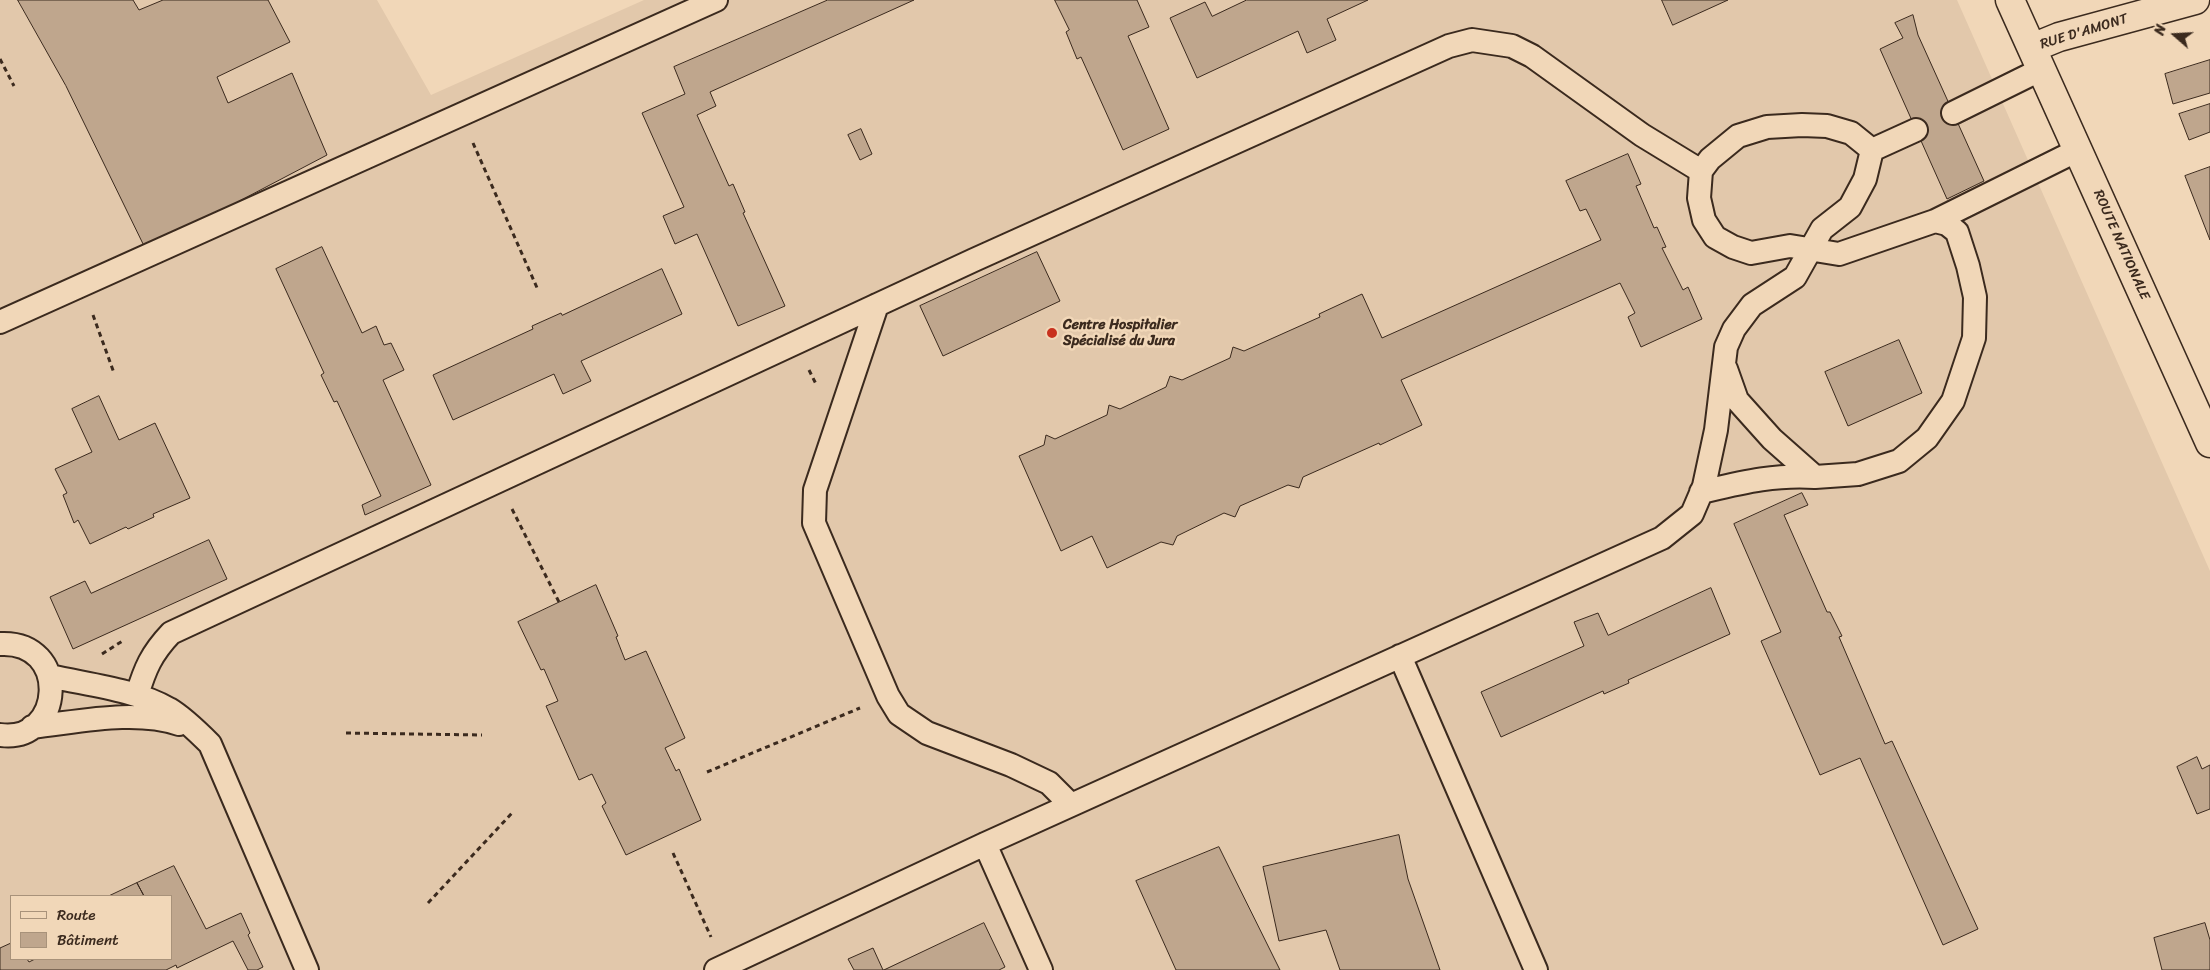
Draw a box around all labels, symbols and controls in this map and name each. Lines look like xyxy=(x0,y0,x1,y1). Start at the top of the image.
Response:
north arrow xyxy=(2150,10,2200,60)
street label: RUE D'AMONT xyxy=(2038,11,2130,53)
text: N xyxy=(2147,21,2174,39)
street label: ROUTE NATIONALE xyxy=(2089,187,2153,303)
place label: Centre Hospitalier Spécialisé du Jura xyxy=(1063,317,1177,350)
marker: Centre Hospitalier Spécialisé du Jura xyxy=(1045,326,1059,340)
legend xyxy=(10,895,172,960)
text: Route xyxy=(57,902,96,928)
text: Bâtiment xyxy=(57,927,119,953)

